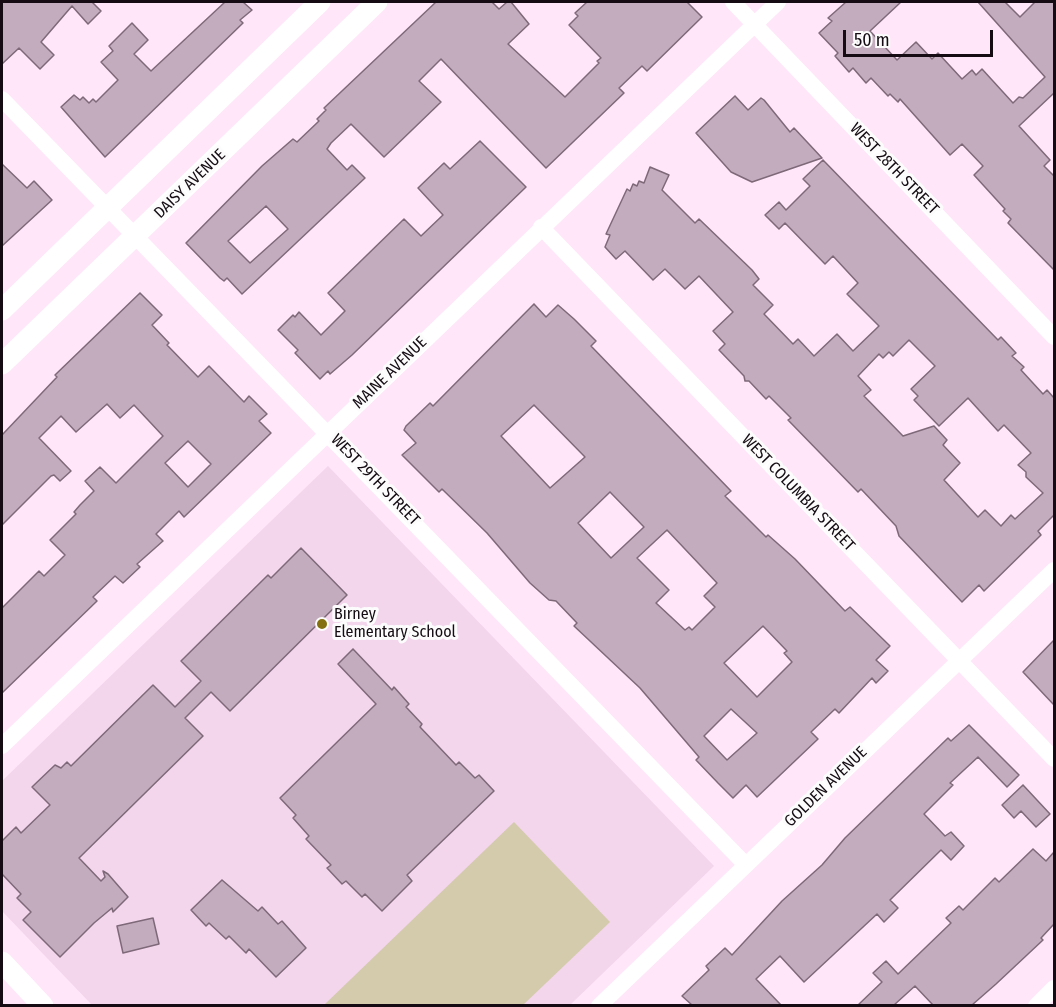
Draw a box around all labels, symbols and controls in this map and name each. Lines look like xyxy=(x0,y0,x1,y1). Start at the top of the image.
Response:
scale bar xyxy=(846,18,996,56)
text: 50 m xyxy=(854,29,890,51)
street label: WEST 28TH STREET xyxy=(845,119,943,219)
street label: DAISY AVENUE xyxy=(150,145,230,223)
street label: MAINE AVENUE xyxy=(349,333,431,413)
street label: WEST 29TH STREET xyxy=(327,430,423,530)
street label: WEST COLUMBIA STREET xyxy=(737,431,859,555)
place label: Birney Elementary School xyxy=(334,605,456,643)
marker: Birney Elementary School xyxy=(315,617,329,631)
street label: GOLDEN AVENUE xyxy=(781,743,871,831)

